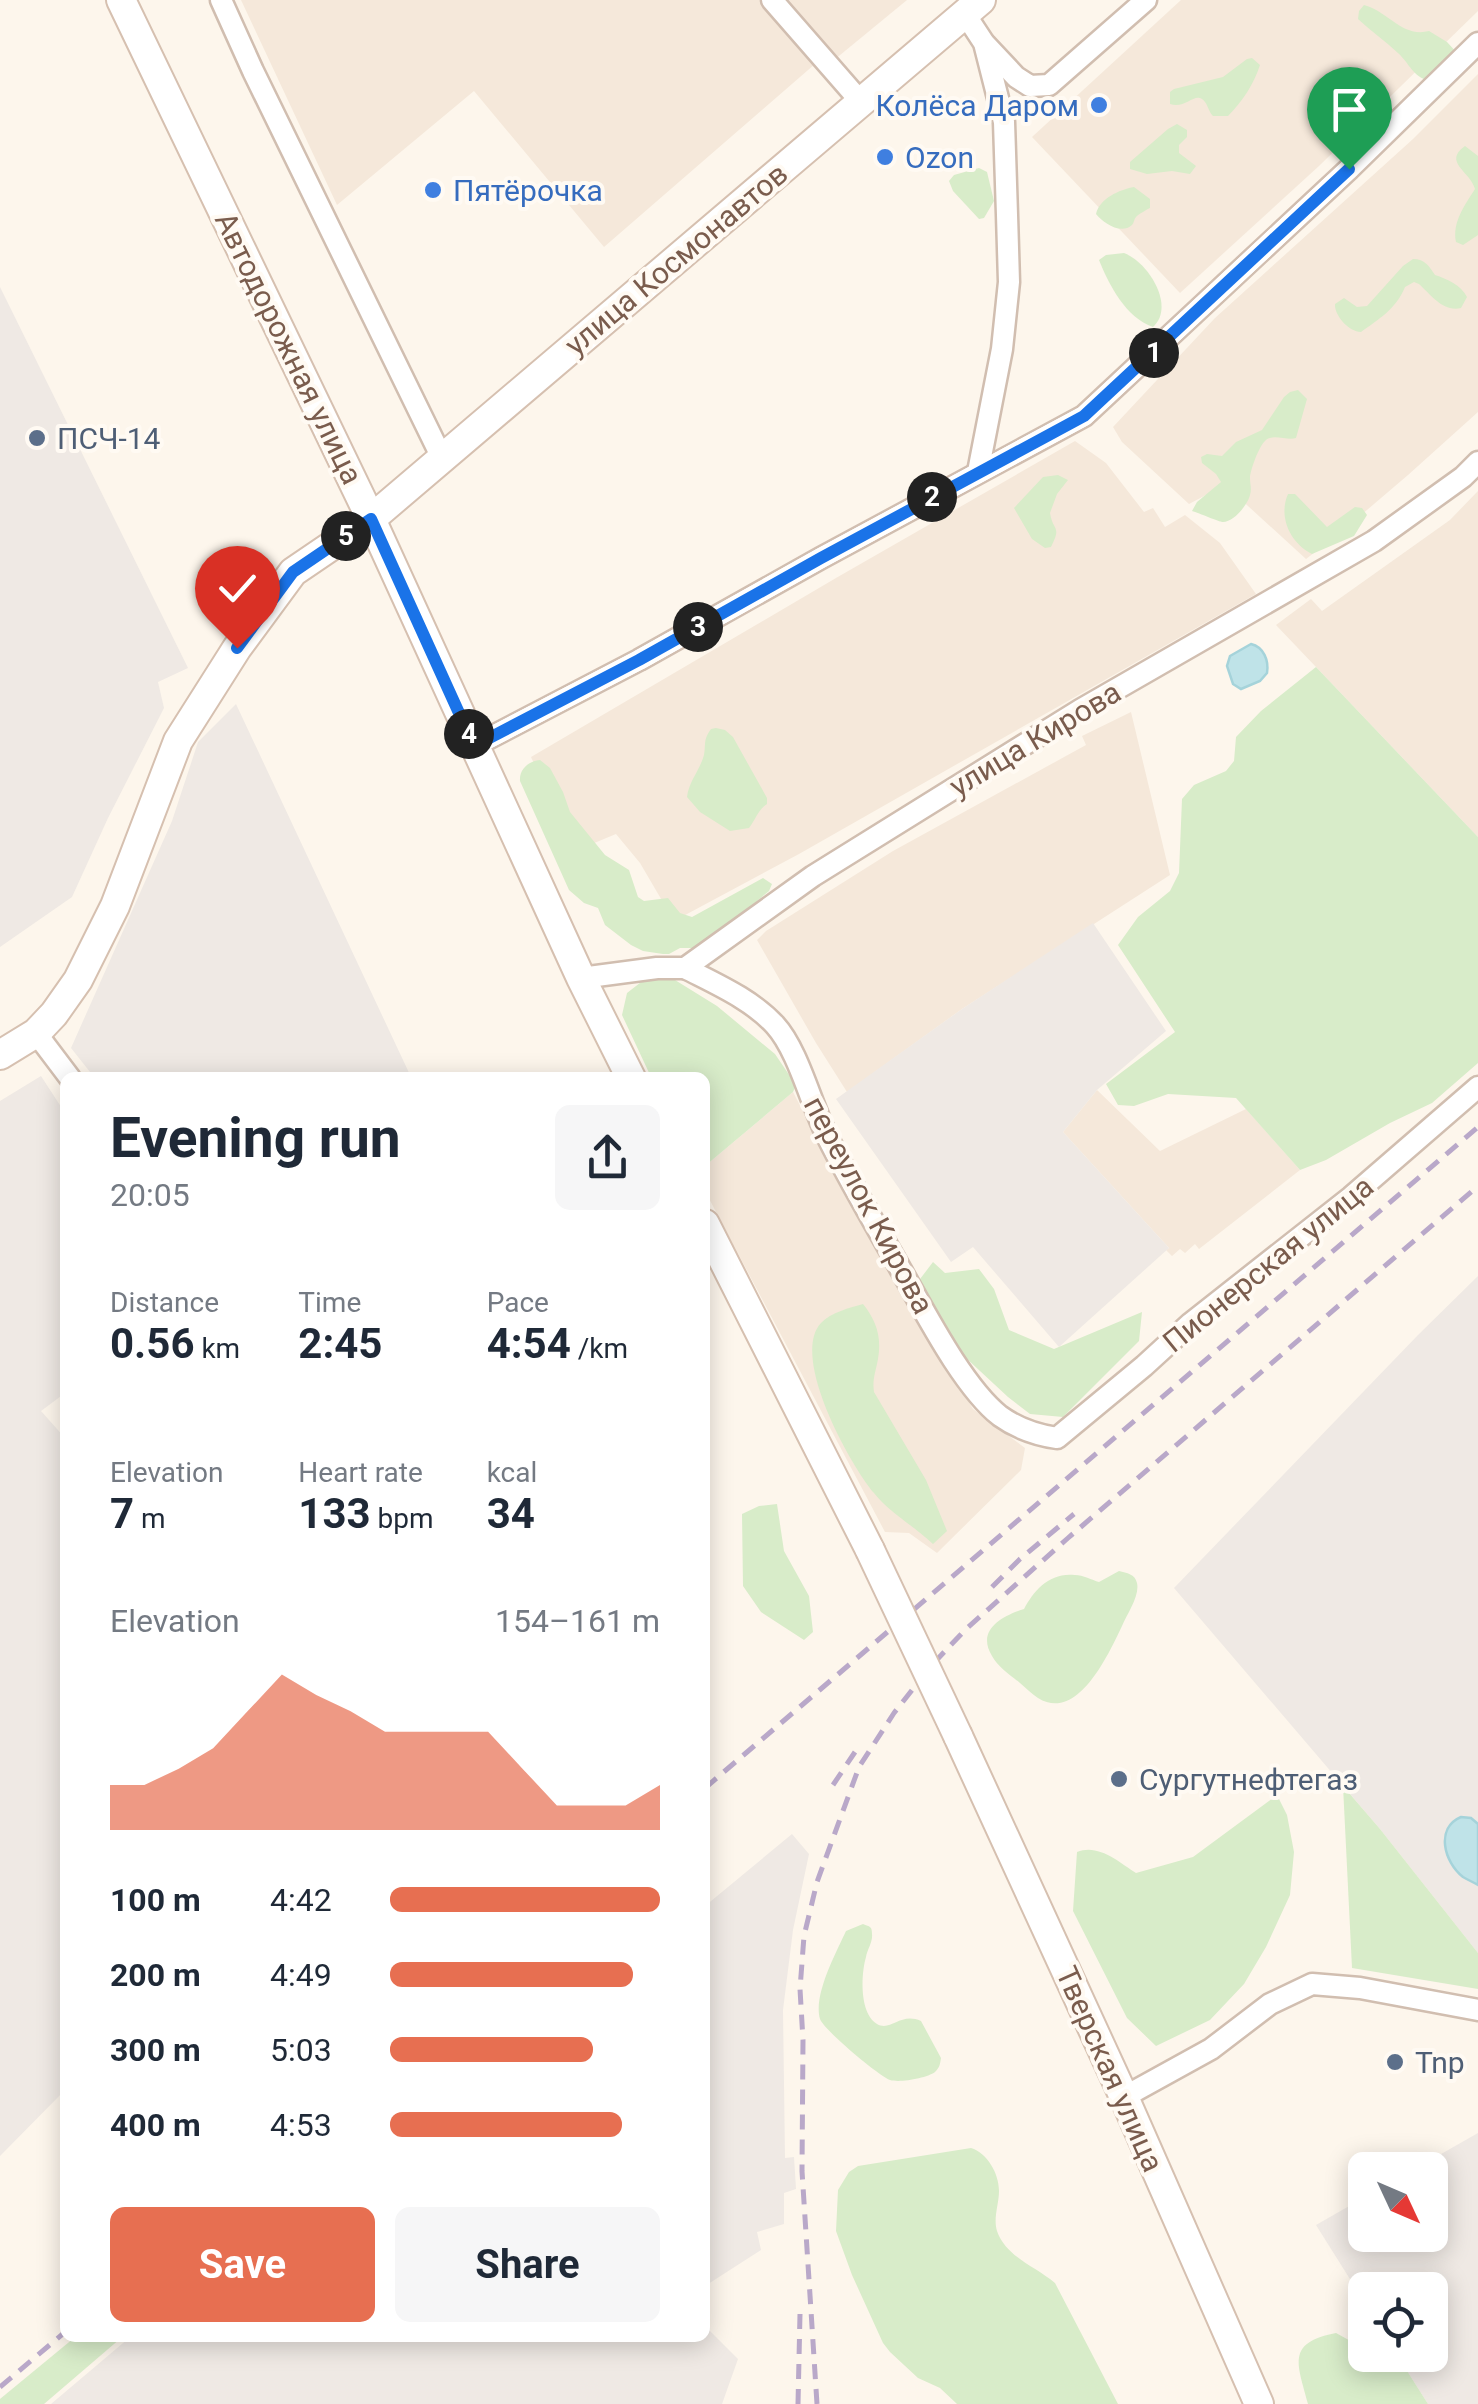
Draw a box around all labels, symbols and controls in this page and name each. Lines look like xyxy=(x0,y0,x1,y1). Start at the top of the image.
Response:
pin xyxy=(1307,67,1392,170)
icon: arrive xyxy=(1322,82,1377,137)
place label: Колёса Даром xyxy=(875,88,1079,123)
marker: Колёса Даром xyxy=(1088,94,1110,116)
place label: Ozon xyxy=(905,140,974,175)
marker: Ozon xyxy=(874,146,896,168)
street label: улица Космонавтов xyxy=(558,156,794,362)
place label: Пятёрочка xyxy=(453,173,603,208)
marker: Пятёрочка xyxy=(422,179,444,201)
street label: Автодорожная улица xyxy=(208,206,370,490)
pin: 1 xyxy=(1129,328,1179,378)
text: 1 xyxy=(1146,336,1162,369)
place label: ПСЧ-14 xyxy=(57,421,161,456)
marker: ПСЧ-14 xyxy=(26,427,48,449)
pin: 2 xyxy=(907,472,957,522)
text: 2 xyxy=(924,480,940,513)
pin: 5 xyxy=(321,511,371,561)
text: 5 xyxy=(338,519,354,552)
pin xyxy=(195,546,280,649)
icon: check xyxy=(210,561,265,616)
pin: 3 xyxy=(673,602,723,652)
text: 3 xyxy=(690,610,706,643)
street label: улица Кирова xyxy=(943,674,1127,804)
pin: 4 xyxy=(444,709,494,759)
text: 4 xyxy=(461,717,477,750)
street label: переулок Кирова xyxy=(797,1090,941,1320)
button: share xyxy=(555,1105,660,1210)
text: Evening run xyxy=(110,1106,401,1170)
street label: Пионерская улица xyxy=(1156,1168,1380,1360)
text: 20:05 xyxy=(110,1176,190,1214)
text: Distance xyxy=(110,1286,219,1319)
text: Time xyxy=(298,1286,361,1319)
text: Pace xyxy=(487,1286,549,1319)
text: 0.56 xyxy=(110,1319,194,1368)
text: 2:45 xyxy=(298,1319,382,1368)
text: 4:54 xyxy=(487,1319,571,1368)
text: km xyxy=(194,1332,240,1365)
text: /km xyxy=(571,1332,628,1365)
text: Elevation xyxy=(110,1456,223,1489)
text: Heart rate xyxy=(298,1456,423,1489)
text: kcal xyxy=(487,1456,537,1489)
text: 7 xyxy=(110,1489,134,1538)
text: 133 xyxy=(298,1489,371,1538)
text: 34 xyxy=(487,1489,535,1538)
text: m xyxy=(134,1502,166,1535)
text: bpm xyxy=(371,1502,434,1535)
text: Elevation xyxy=(110,1602,240,1640)
text: 154–161 m xyxy=(495,1602,660,1640)
place label: Сургутнефтегаз xyxy=(1139,1762,1358,1797)
marker: Сургутнефтегаз xyxy=(1108,1768,1130,1790)
text: 100 m xyxy=(110,1881,201,1919)
text: 4:42 xyxy=(270,1881,332,1919)
text: 200 m xyxy=(110,1956,201,1994)
text: 4:49 xyxy=(270,1956,332,1994)
street label: Тверская улица xyxy=(1049,1961,1171,2177)
text: 300 m xyxy=(110,2031,201,2069)
text: 5:03 xyxy=(270,2031,332,2069)
place label: Tnp xyxy=(1415,2045,1465,2080)
marker: Tnp xyxy=(1384,2051,1406,2073)
text: 400 m xyxy=(110,2106,201,2144)
text: 4:53 xyxy=(270,2106,332,2144)
north arrow xyxy=(1348,2152,1448,2252)
map controls xyxy=(1348,2152,1448,2372)
button: Save xyxy=(110,2207,375,2322)
button: Share xyxy=(395,2207,660,2322)
button: locate xyxy=(1348,2272,1448,2372)

